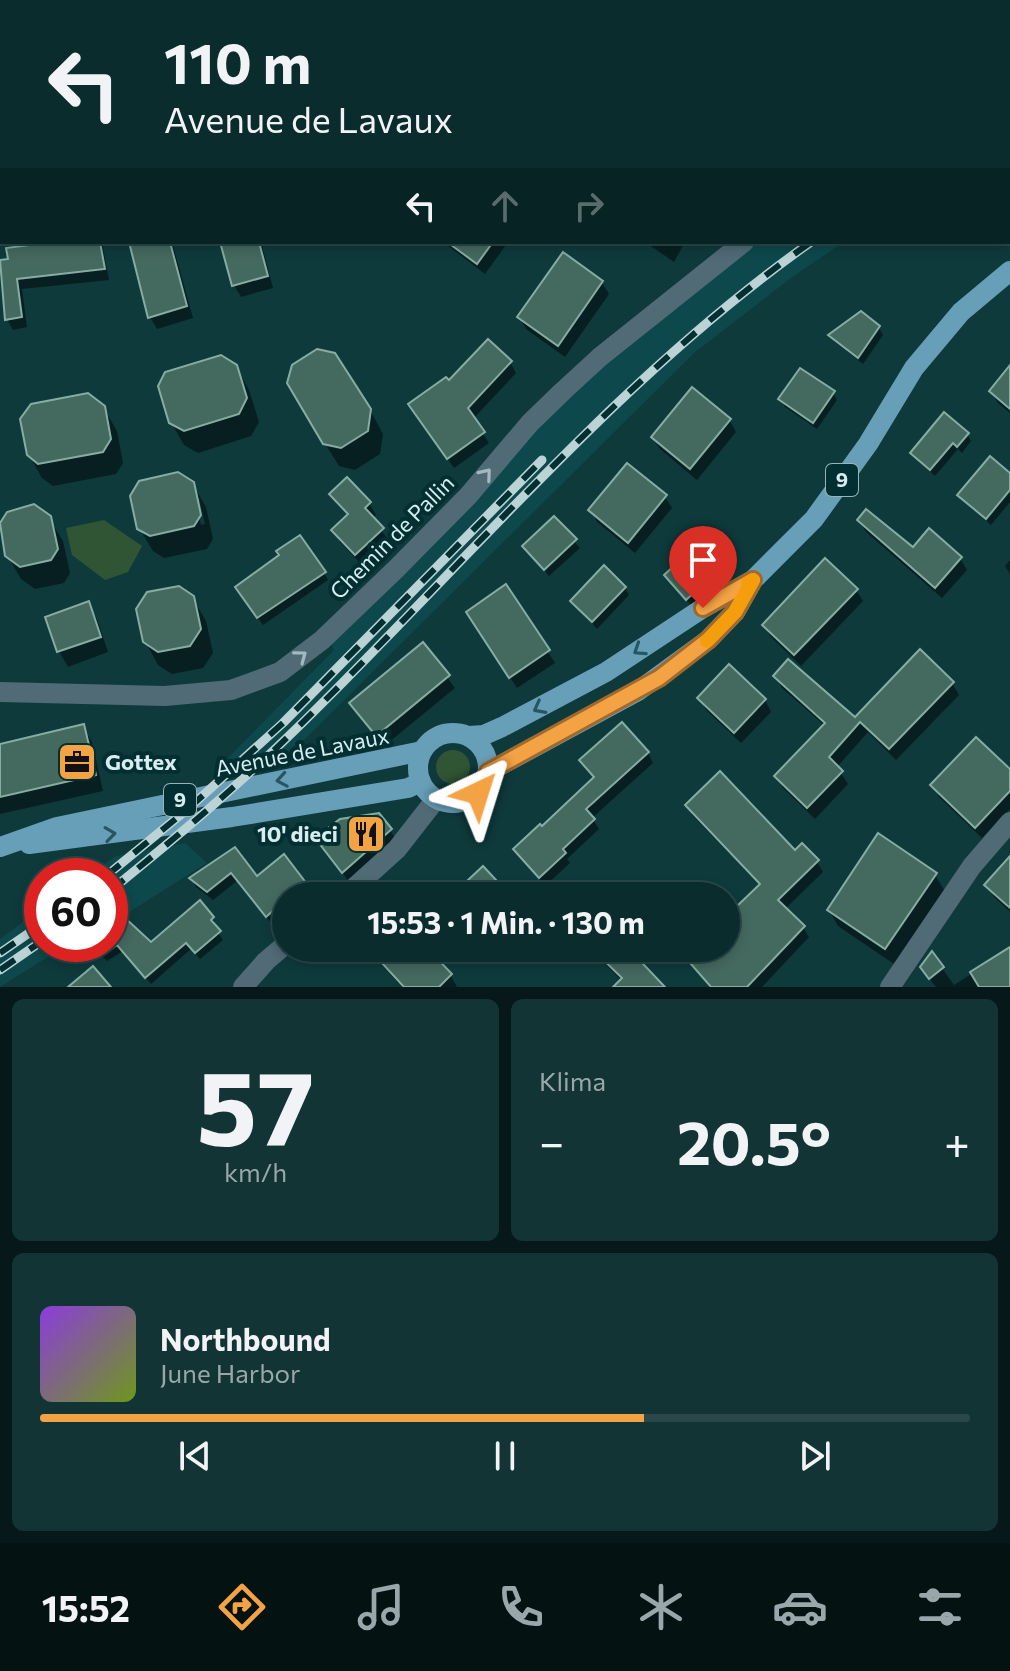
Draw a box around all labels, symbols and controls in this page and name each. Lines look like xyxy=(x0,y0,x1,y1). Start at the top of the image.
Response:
text: 110 m xyxy=(164,27,311,96)
icon: left xyxy=(32,32,136,136)
text: Avenue de Lavaux xyxy=(164,96,453,140)
icon: left xyxy=(399,184,443,228)
icon: ahead xyxy=(483,184,527,228)
icon: right xyxy=(567,184,611,228)
road number: 9 xyxy=(826,464,858,496)
street label: Chemin de Pallin xyxy=(324,469,459,604)
one-way arrow xyxy=(476,469,491,484)
pin xyxy=(669,526,737,608)
icon: arrive xyxy=(681,538,725,582)
one-way arrow xyxy=(633,640,648,655)
one-way arrow xyxy=(292,652,306,666)
one-way arrow xyxy=(532,698,547,713)
street label: Avenue de Lavaux xyxy=(213,721,391,782)
office icon: Gottex xyxy=(56,741,98,783)
place label: Gottex xyxy=(105,748,177,775)
position arrow xyxy=(436,751,520,835)
one-way arrow xyxy=(275,770,289,787)
road number: 9 xyxy=(164,784,196,816)
restaurant icon: 10' dieci xyxy=(345,813,387,855)
place label: 10' dieci xyxy=(257,820,338,847)
one-way arrow xyxy=(104,826,117,843)
speed limit sign: 60 xyxy=(24,858,128,962)
text: 15:53 · 1 Min. · 130 m xyxy=(367,903,645,940)
text: 57 xyxy=(197,1040,314,1167)
text: Klima xyxy=(539,1065,606,1096)
text: 20.5° xyxy=(677,1104,831,1177)
text: − xyxy=(539,1114,564,1168)
text: + xyxy=(944,1114,970,1168)
text: km/h xyxy=(224,1156,287,1187)
text: Northbound xyxy=(160,1320,331,1357)
text: June Harbor xyxy=(160,1357,300,1388)
icon: previous xyxy=(173,1434,217,1478)
icon: pause xyxy=(483,1434,527,1478)
icon: next xyxy=(793,1434,837,1478)
icon: directions xyxy=(214,1579,270,1635)
icon: music xyxy=(353,1579,409,1635)
icon: phone xyxy=(493,1579,549,1635)
icon: climate xyxy=(633,1579,689,1635)
icon: car xyxy=(772,1579,828,1635)
icon: filters xyxy=(912,1579,968,1635)
text: 15:52 xyxy=(42,1585,130,1629)

